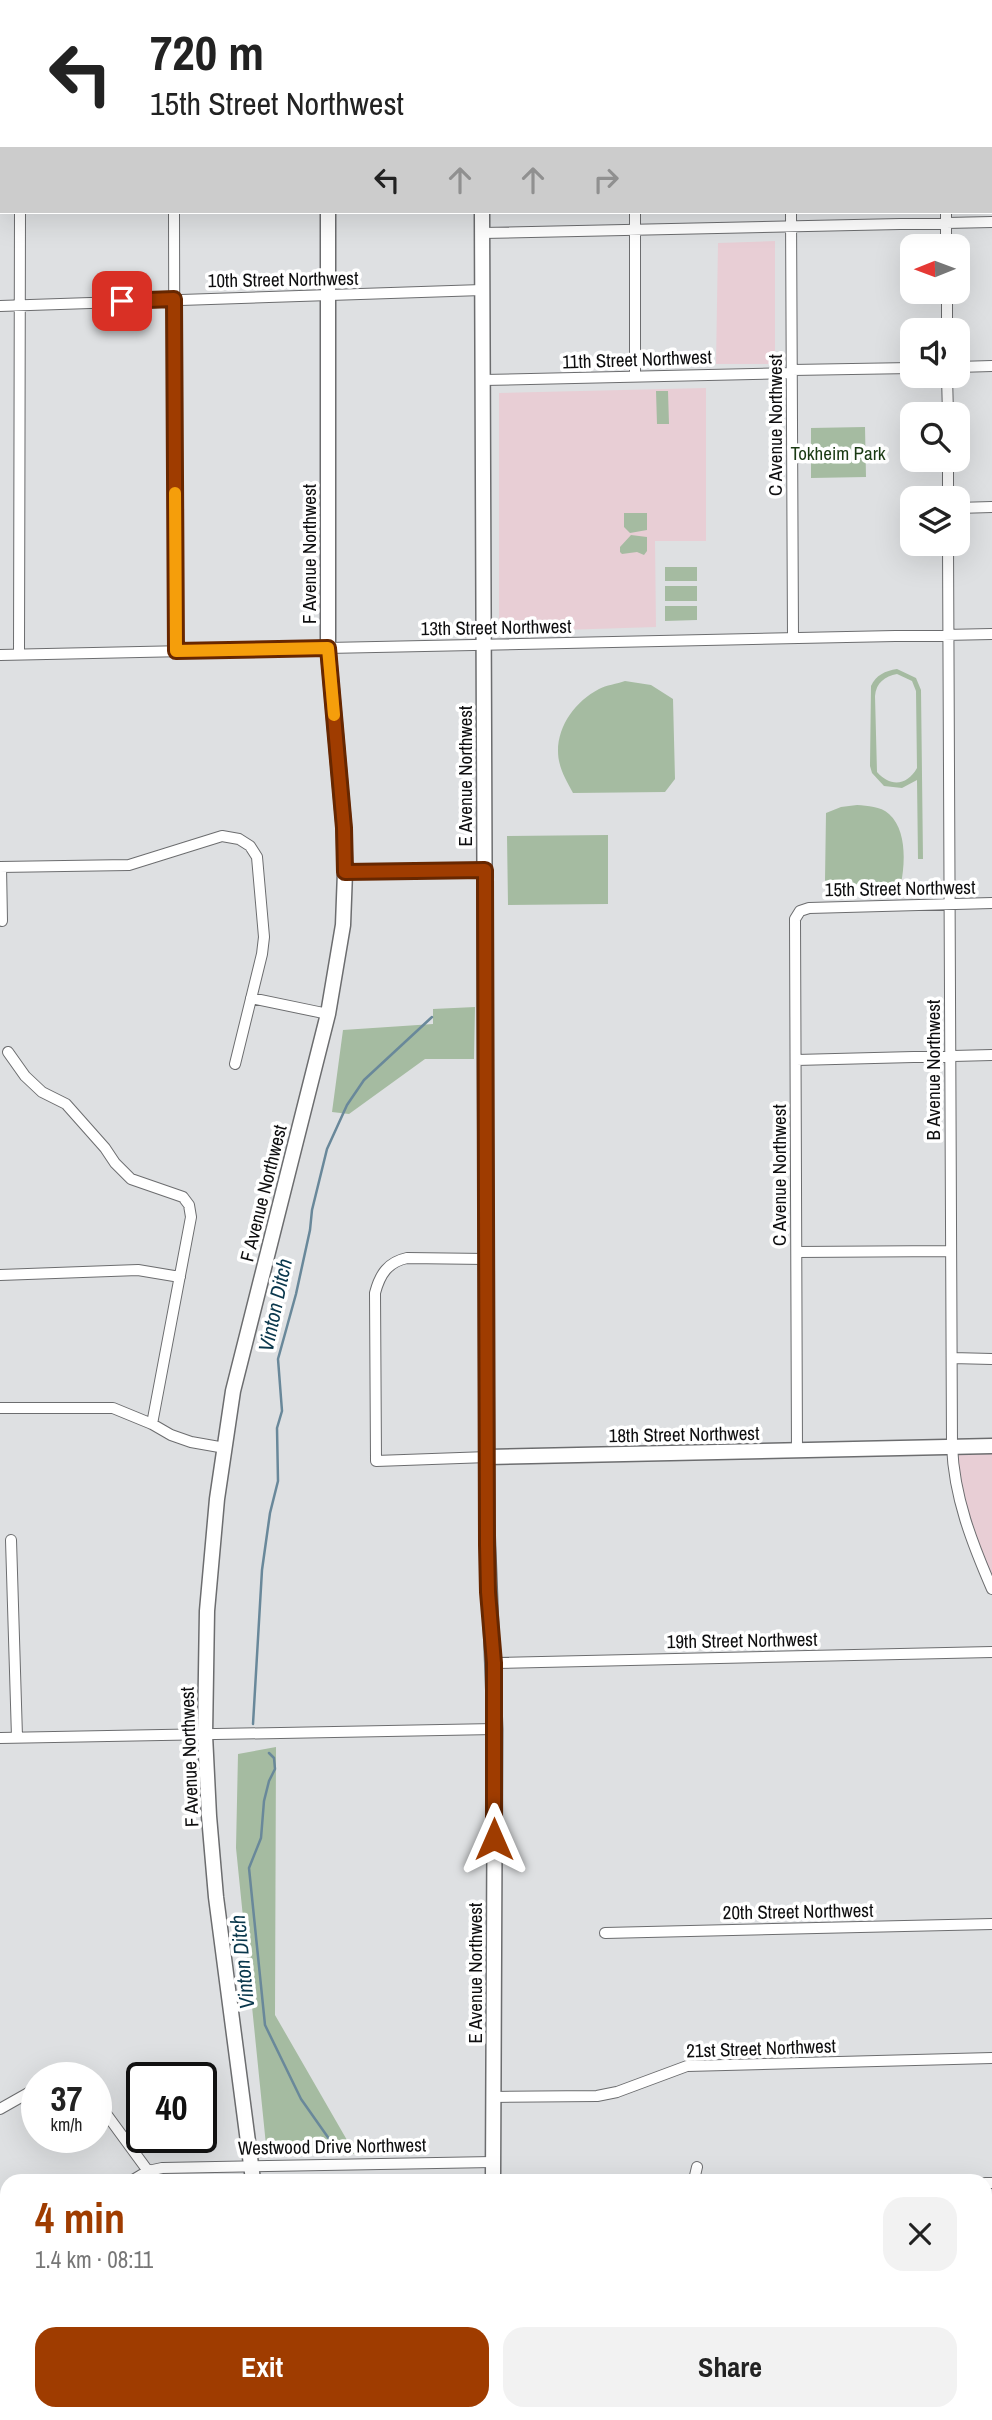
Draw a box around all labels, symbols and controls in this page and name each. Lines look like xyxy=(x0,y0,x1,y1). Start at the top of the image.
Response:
text: 720 m xyxy=(150,19,264,85)
icon: left xyxy=(35,28,126,119)
text: 15th Street Northwest xyxy=(150,82,404,125)
icon: left xyxy=(368,161,406,199)
icon: ahead xyxy=(441,161,479,199)
icon: ahead xyxy=(514,161,552,199)
icon: right xyxy=(587,161,625,199)
north arrow xyxy=(900,234,970,304)
map controls xyxy=(900,234,970,556)
street label: 10th Street Northwest xyxy=(207,265,359,293)
pin xyxy=(92,271,152,331)
icon: arrive xyxy=(103,282,141,320)
button: sound xyxy=(900,318,970,388)
street label: 11th Street Northwest xyxy=(562,343,713,375)
street label: C Avenue Northwest xyxy=(762,353,788,496)
button: search xyxy=(900,402,970,472)
park label: Tokheim Park xyxy=(790,440,886,466)
street label: F Avenue Northwest xyxy=(296,483,322,624)
button: layers xyxy=(900,486,970,556)
street label: 13th Street Northwest xyxy=(420,613,572,641)
street label: E Avenue Northwest xyxy=(452,705,478,846)
street label: 15th Street Northwest xyxy=(824,874,976,902)
street label: B Avenue Northwest xyxy=(920,999,946,1140)
street label: C Avenue Northwest xyxy=(766,1103,792,1246)
street label: F Avenue Northwest xyxy=(233,1121,293,1264)
water label: Vinton Ditch xyxy=(251,1256,299,1354)
street label: 18th Street Northwest xyxy=(608,1420,760,1448)
street label: 19th Street Northwest xyxy=(666,1626,818,1654)
street label: F Avenue Northwest xyxy=(174,1686,204,1827)
position arrow xyxy=(457,1802,531,1876)
street label: 20th Street Northwest xyxy=(722,1897,874,1925)
street label: E Avenue Northwest xyxy=(462,1902,488,2043)
water label: Vinton Ditch xyxy=(223,1914,261,2010)
street label: 21st Street Northwest xyxy=(686,2032,837,2064)
speed limit sign: 40 xyxy=(126,2062,217,2153)
text: 37 xyxy=(51,2075,82,2122)
text: km/h xyxy=(51,2112,83,2137)
street label: Westwood Drive Northwest xyxy=(238,2131,427,2161)
text: 4 min xyxy=(35,2190,125,2246)
button: close xyxy=(883,2197,957,2271)
text: 1.4 km · 08:11 xyxy=(35,2244,153,2275)
button: Exit xyxy=(35,2327,489,2407)
button: Share xyxy=(503,2327,957,2407)

